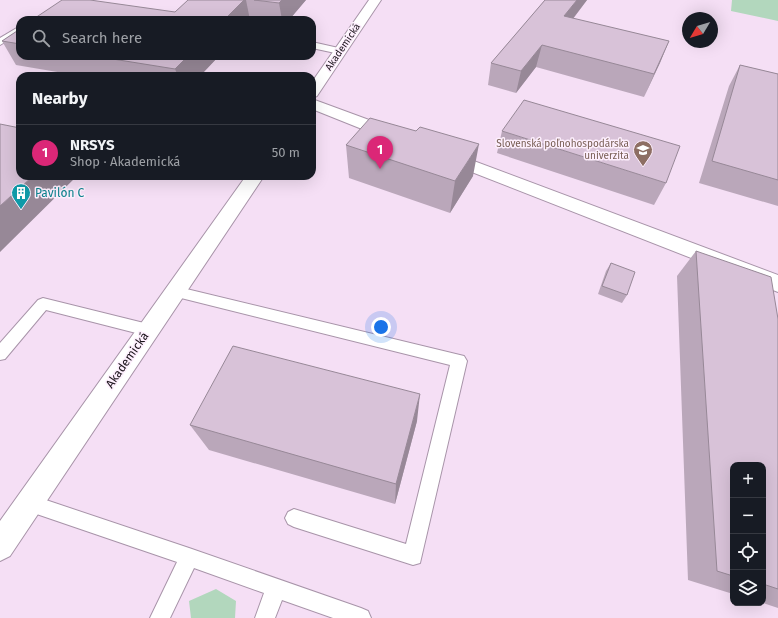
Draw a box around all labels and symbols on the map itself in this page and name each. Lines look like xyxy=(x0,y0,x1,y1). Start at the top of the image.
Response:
north arrow xyxy=(682,12,718,48)
street label: Akademická xyxy=(323,21,363,73)
pin: 1 xyxy=(367,136,393,169)
place label: Slovenská poľnohospodárska univerzita xyxy=(496,138,629,162)
school or university icon: Slovenská poľnohospodárska univerzita xyxy=(632,139,654,167)
building icon: Pavilón C xyxy=(10,182,32,210)
place label: Pavilón C xyxy=(35,186,85,200)
your location xyxy=(371,317,391,337)
street label: Akademická xyxy=(103,329,151,391)

